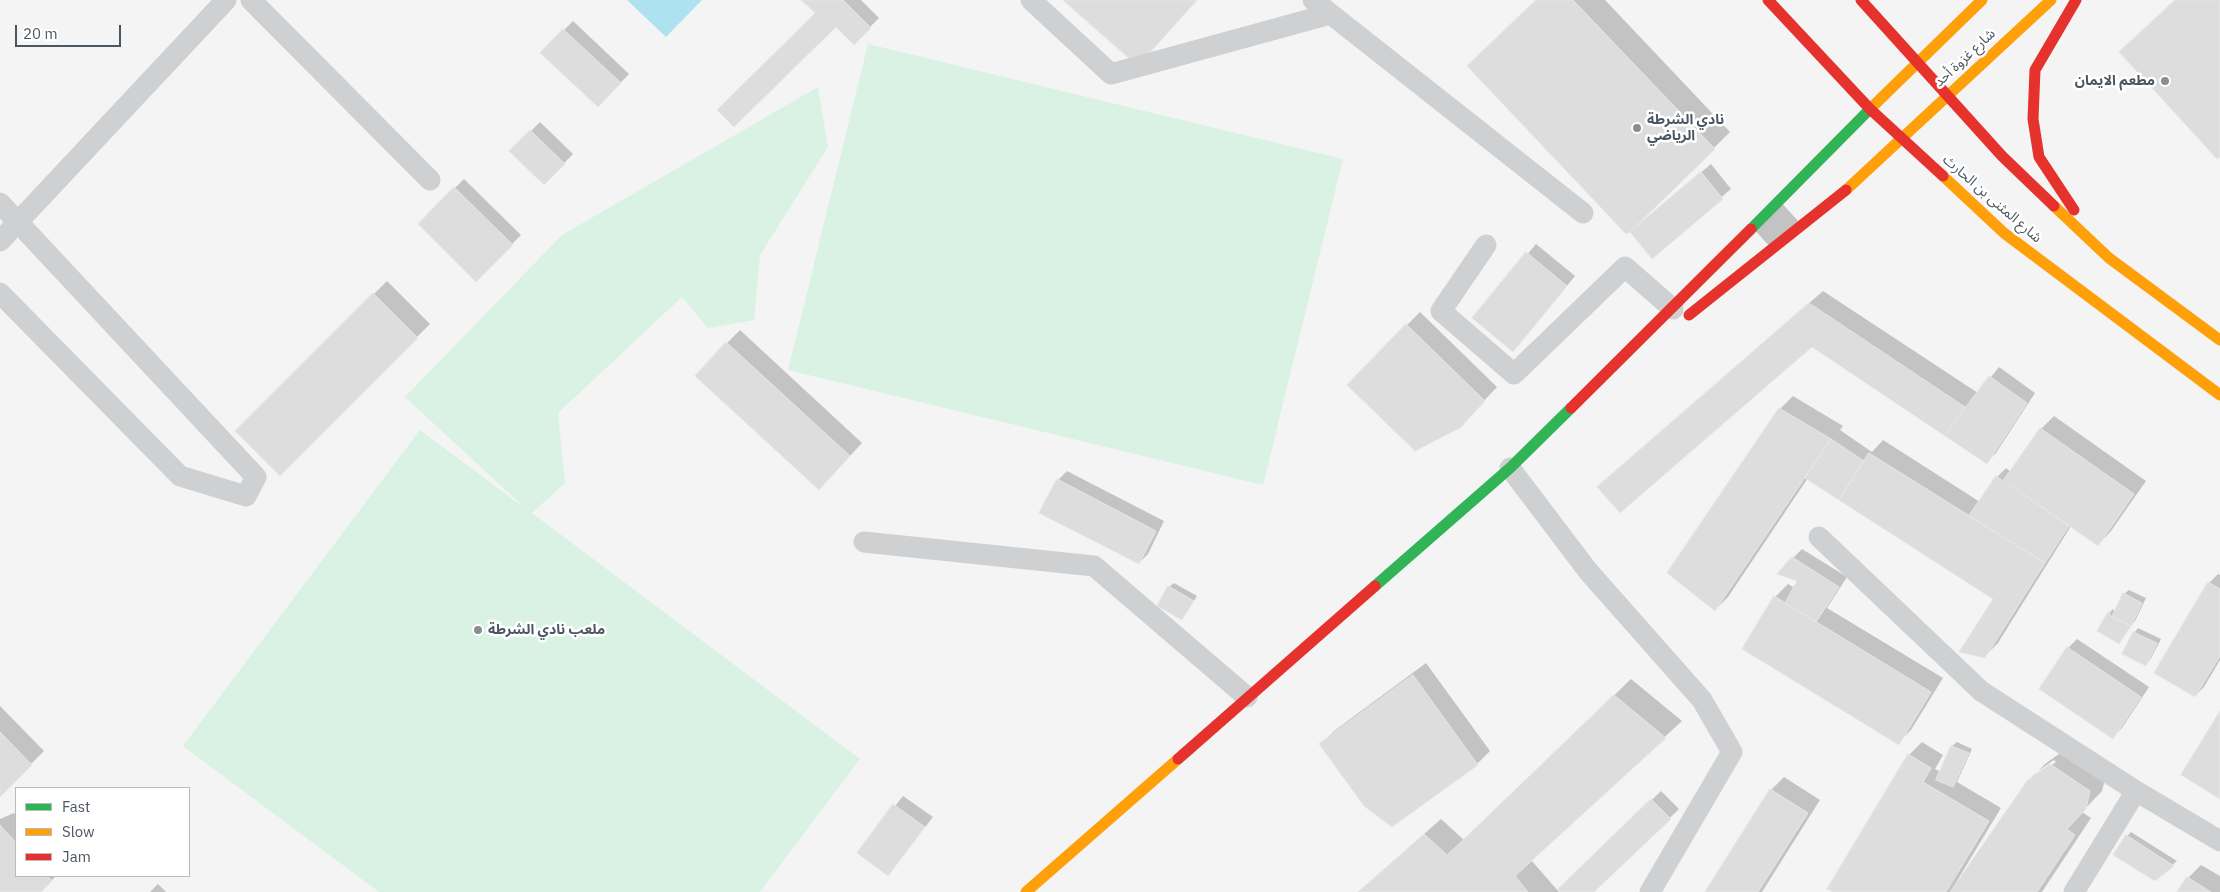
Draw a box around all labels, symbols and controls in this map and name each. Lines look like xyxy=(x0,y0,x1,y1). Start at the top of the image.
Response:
scale bar xyxy=(18,15,124,47)
text: 20 m xyxy=(23,24,58,43)
street label: شارع غزوة أحد xyxy=(1931,25,1999,91)
place label: مطعم الايمان xyxy=(2075,73,2155,89)
marker: مطعم الايمان xyxy=(2159,75,2171,87)
place label: نادي الشرطة الرياضي xyxy=(1647,112,1724,144)
marker: نادي الشرطة الرياضي xyxy=(1631,122,1643,134)
street label: شارع المثنى بن الحارث xyxy=(1939,151,2045,247)
place label: ملعب نادي الشرطة xyxy=(488,622,605,638)
marker: ملعب نادي الشرطة xyxy=(472,624,484,636)
legend xyxy=(15,787,190,877)
text: Fast xyxy=(62,797,90,816)
text: Slow xyxy=(62,822,95,841)
text: Jam xyxy=(62,847,91,866)

